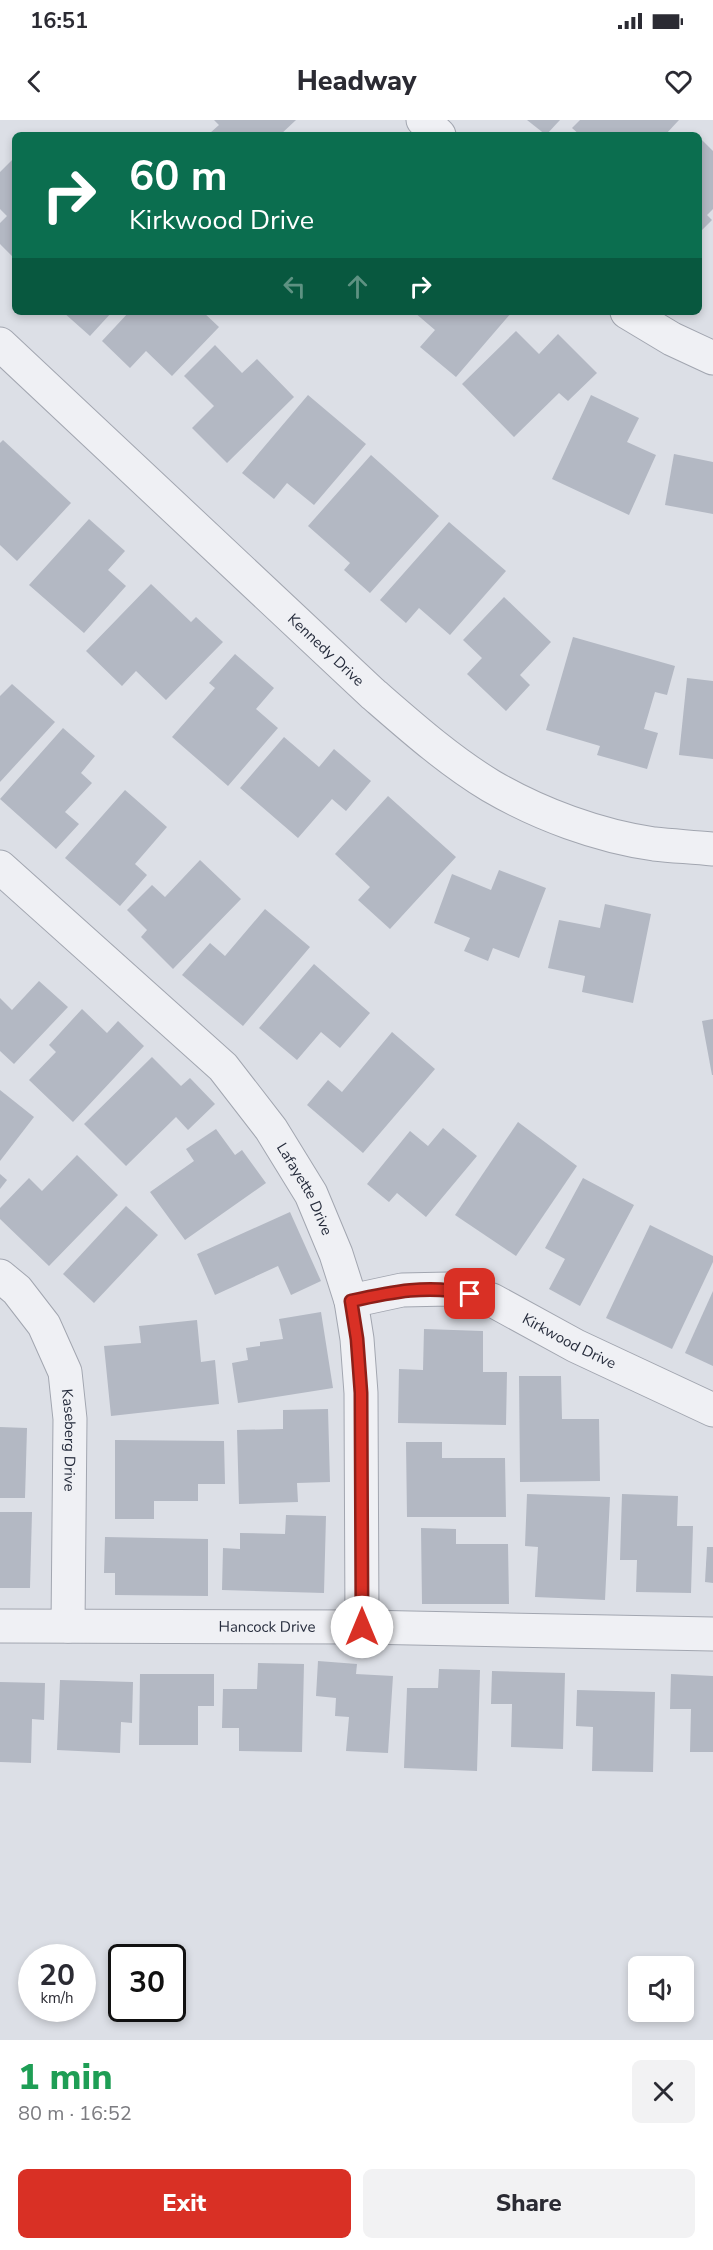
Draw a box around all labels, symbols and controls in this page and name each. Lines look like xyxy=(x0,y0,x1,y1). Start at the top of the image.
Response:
text: 16:51 xyxy=(30,6,88,36)
text: Headway xyxy=(297,63,416,100)
icon: back xyxy=(18,65,51,98)
icon: heart xyxy=(662,65,695,98)
text: 60 m xyxy=(129,148,228,205)
icon: right xyxy=(30,156,108,234)
text: Kirkwood Drive xyxy=(129,202,314,239)
icon: left xyxy=(278,270,311,303)
icon: ahead xyxy=(341,270,374,303)
icon: right xyxy=(404,270,437,303)
street label: Kennedy Drive xyxy=(283,609,369,691)
street label: Lafayette Drive xyxy=(272,1139,337,1238)
pin xyxy=(444,1268,495,1319)
icon: arrive xyxy=(453,1277,486,1310)
street label: Kirkwood Drive xyxy=(519,1309,619,1373)
street label: Kaseberg Drive xyxy=(57,1388,80,1492)
position arrow xyxy=(330,1595,394,1659)
street label: Hancock Drive xyxy=(218,1617,316,1637)
speed limit sign: 30 xyxy=(108,1944,186,2022)
text: 20 xyxy=(39,1955,75,1996)
map controls xyxy=(628,1956,694,2022)
button: sound xyxy=(628,1956,694,2022)
text: km/h xyxy=(40,1988,74,2008)
text: 1 min xyxy=(18,2053,113,2102)
button: close xyxy=(632,2060,695,2123)
text: 80 m · 16:52 xyxy=(18,2100,132,2127)
button: Exit xyxy=(18,2169,351,2238)
button: Share xyxy=(363,2169,695,2238)

